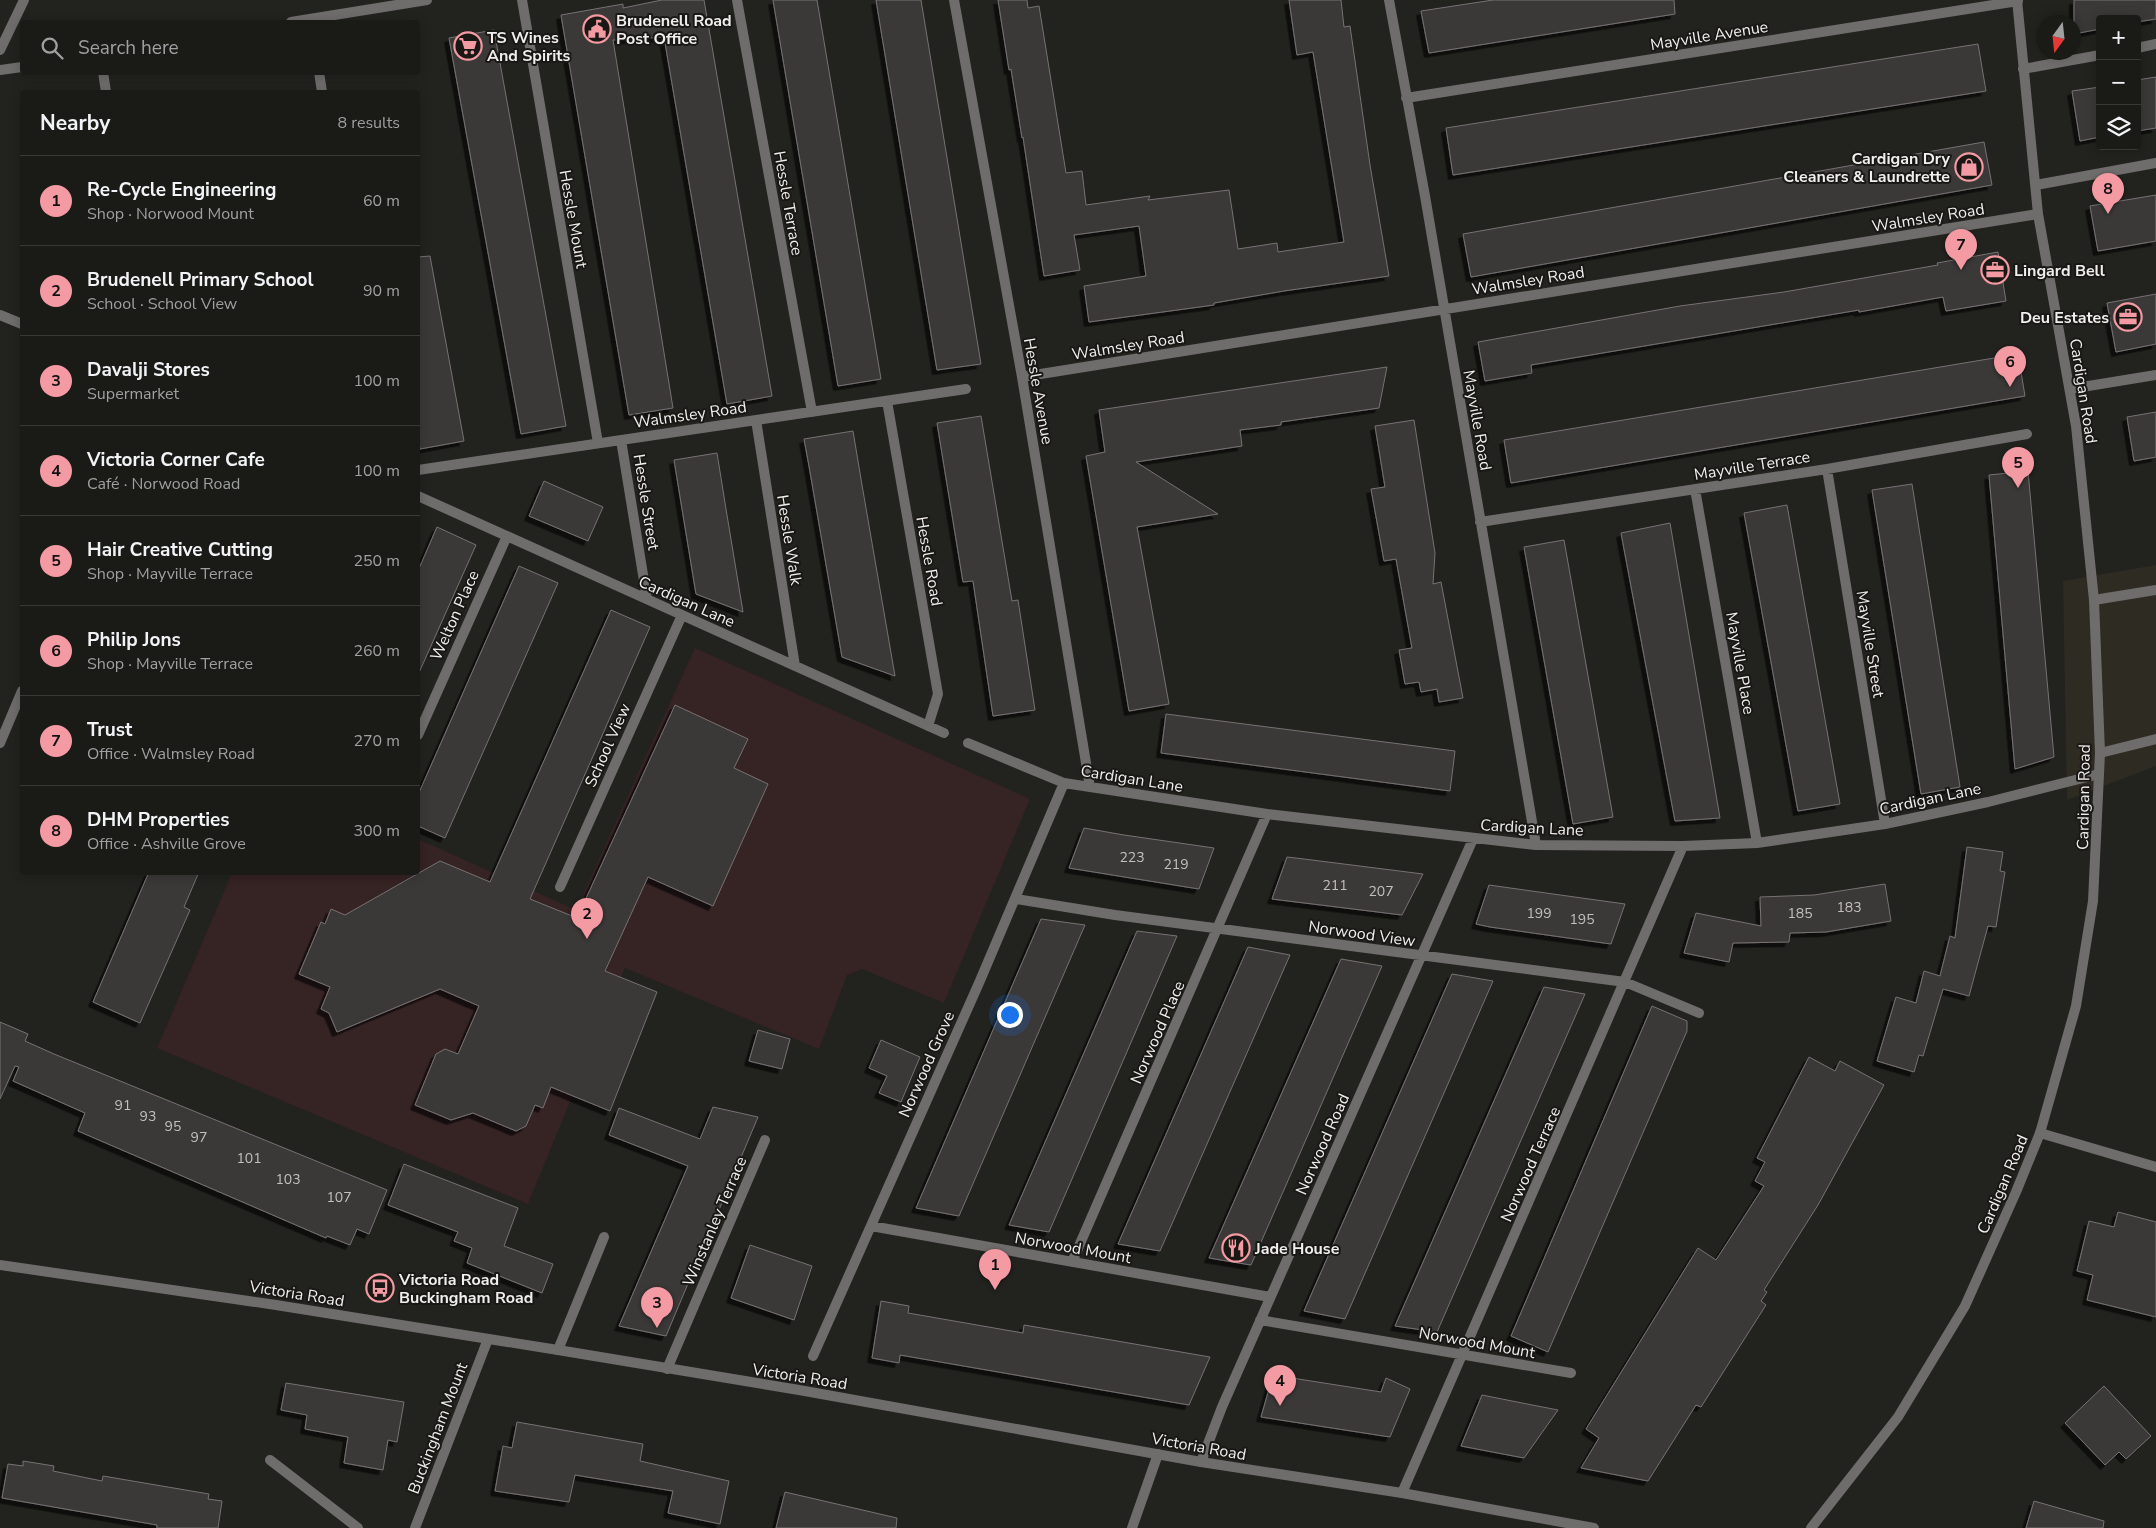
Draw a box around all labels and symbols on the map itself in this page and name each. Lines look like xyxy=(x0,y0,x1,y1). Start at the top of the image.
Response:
place label: Brudenell Road Post Office xyxy=(616,10,732,50)
public building icon: Brudenell Road Post Office xyxy=(582,14,612,44)
north arrow xyxy=(2036,15,2081,60)
street label: Mayville Avenue xyxy=(1649,16,1770,56)
place label: TS Wines And Spirits xyxy=(487,27,570,67)
supermarket icon: TS Wines And Spirits xyxy=(453,31,483,61)
place label: Cardigan Dry Cleaners & Laundrette xyxy=(1783,148,1951,188)
street label: Hessle Terrace xyxy=(768,149,808,257)
shop icon: Cardigan Dry Cleaners & Laundrette xyxy=(1954,152,1984,182)
street label: Hessle Mount xyxy=(554,168,593,271)
pin: 8 xyxy=(2092,173,2124,214)
street label: Walmsley Road xyxy=(1870,198,1986,238)
pin: 7 xyxy=(1945,229,1977,270)
office icon: Lingard Bell xyxy=(1980,255,2010,285)
place label: Lingard Bell xyxy=(2014,260,2105,282)
street label: Walmsley Road xyxy=(1470,261,1586,301)
office icon: Deu Estates xyxy=(2113,302,2143,332)
place label: Deu Estates xyxy=(2020,307,2109,329)
street label: Walmsley Road xyxy=(1070,326,1186,366)
street label: Hessle Avenue xyxy=(1018,336,1058,446)
street label: Cardigan Road xyxy=(2064,337,2102,445)
pin: 6 xyxy=(1994,346,2026,387)
street label: Mayville Road xyxy=(1457,368,1497,472)
street label: Walmsley Road xyxy=(632,396,748,434)
street label: Mayville Terrace xyxy=(1693,446,1812,486)
pin: 5 xyxy=(2002,447,2034,488)
street label: Hessle Street xyxy=(628,453,665,552)
street label: Hessle Walk xyxy=(771,493,807,588)
street label: Hessle Road xyxy=(910,515,948,608)
street label: Welton Place xyxy=(425,567,485,664)
street label: Cardigan Lane xyxy=(635,571,738,633)
street label: Mayville Street xyxy=(1851,589,1889,700)
street label: Mayville Place xyxy=(1720,610,1760,716)
street label: School View xyxy=(580,700,636,791)
street label: Cardigan Road xyxy=(2072,744,2096,850)
street label: Cardigan Lane xyxy=(1079,760,1185,798)
street label: Cardigan Lane xyxy=(1877,777,1983,820)
street label: Cardigan Lane xyxy=(1480,814,1584,842)
house number: 223 xyxy=(1119,848,1145,867)
house number: 219 xyxy=(1163,855,1189,874)
house number: 211 xyxy=(1322,876,1348,895)
house number: 207 xyxy=(1368,882,1394,901)
pin: 2 xyxy=(571,898,603,939)
house number: 183 xyxy=(1836,898,1862,917)
house number: 199 xyxy=(1526,904,1552,923)
house number: 185 xyxy=(1787,904,1813,923)
house number: 195 xyxy=(1569,910,1595,929)
street label: Norwood View xyxy=(1307,916,1417,952)
street label: Norwood Place xyxy=(1125,977,1190,1087)
your location xyxy=(997,1002,1023,1028)
street label: Norwood Grove xyxy=(894,1008,960,1121)
street label: Norwood Road xyxy=(1291,1090,1355,1199)
house number: 91 xyxy=(115,1096,131,1115)
street label: Norwood Terrace xyxy=(1496,1103,1566,1226)
house number: 93 xyxy=(140,1107,156,1126)
house number: 95 xyxy=(165,1117,181,1136)
house number: 97 xyxy=(191,1128,207,1147)
street label: Cardigan Road xyxy=(1972,1131,2034,1237)
house number: 101 xyxy=(236,1149,262,1168)
street label: Winstanley Terrace xyxy=(678,1153,752,1290)
house number: 103 xyxy=(275,1170,301,1189)
house number: 107 xyxy=(326,1188,352,1207)
street label: Norwood Mount xyxy=(1013,1227,1133,1269)
restaurant icon: Jade House xyxy=(1221,1233,1251,1263)
place label: Jade House xyxy=(1254,1238,1340,1260)
pin: 1 xyxy=(979,1249,1011,1290)
place label: Victoria Road Buckingham Road xyxy=(398,1269,533,1309)
bus stop icon: Victoria Road Buckingham Road xyxy=(365,1273,395,1303)
street label: Victoria Road xyxy=(247,1275,346,1312)
pin: 3 xyxy=(641,1287,673,1328)
street label: Norwood Mount xyxy=(1417,1322,1537,1364)
street label: Victoria Road xyxy=(750,1358,849,1395)
street label: Buckingham Mount xyxy=(403,1359,473,1497)
pin: 4 xyxy=(1264,1365,1296,1406)
street label: Victoria Road xyxy=(1149,1428,1248,1466)

